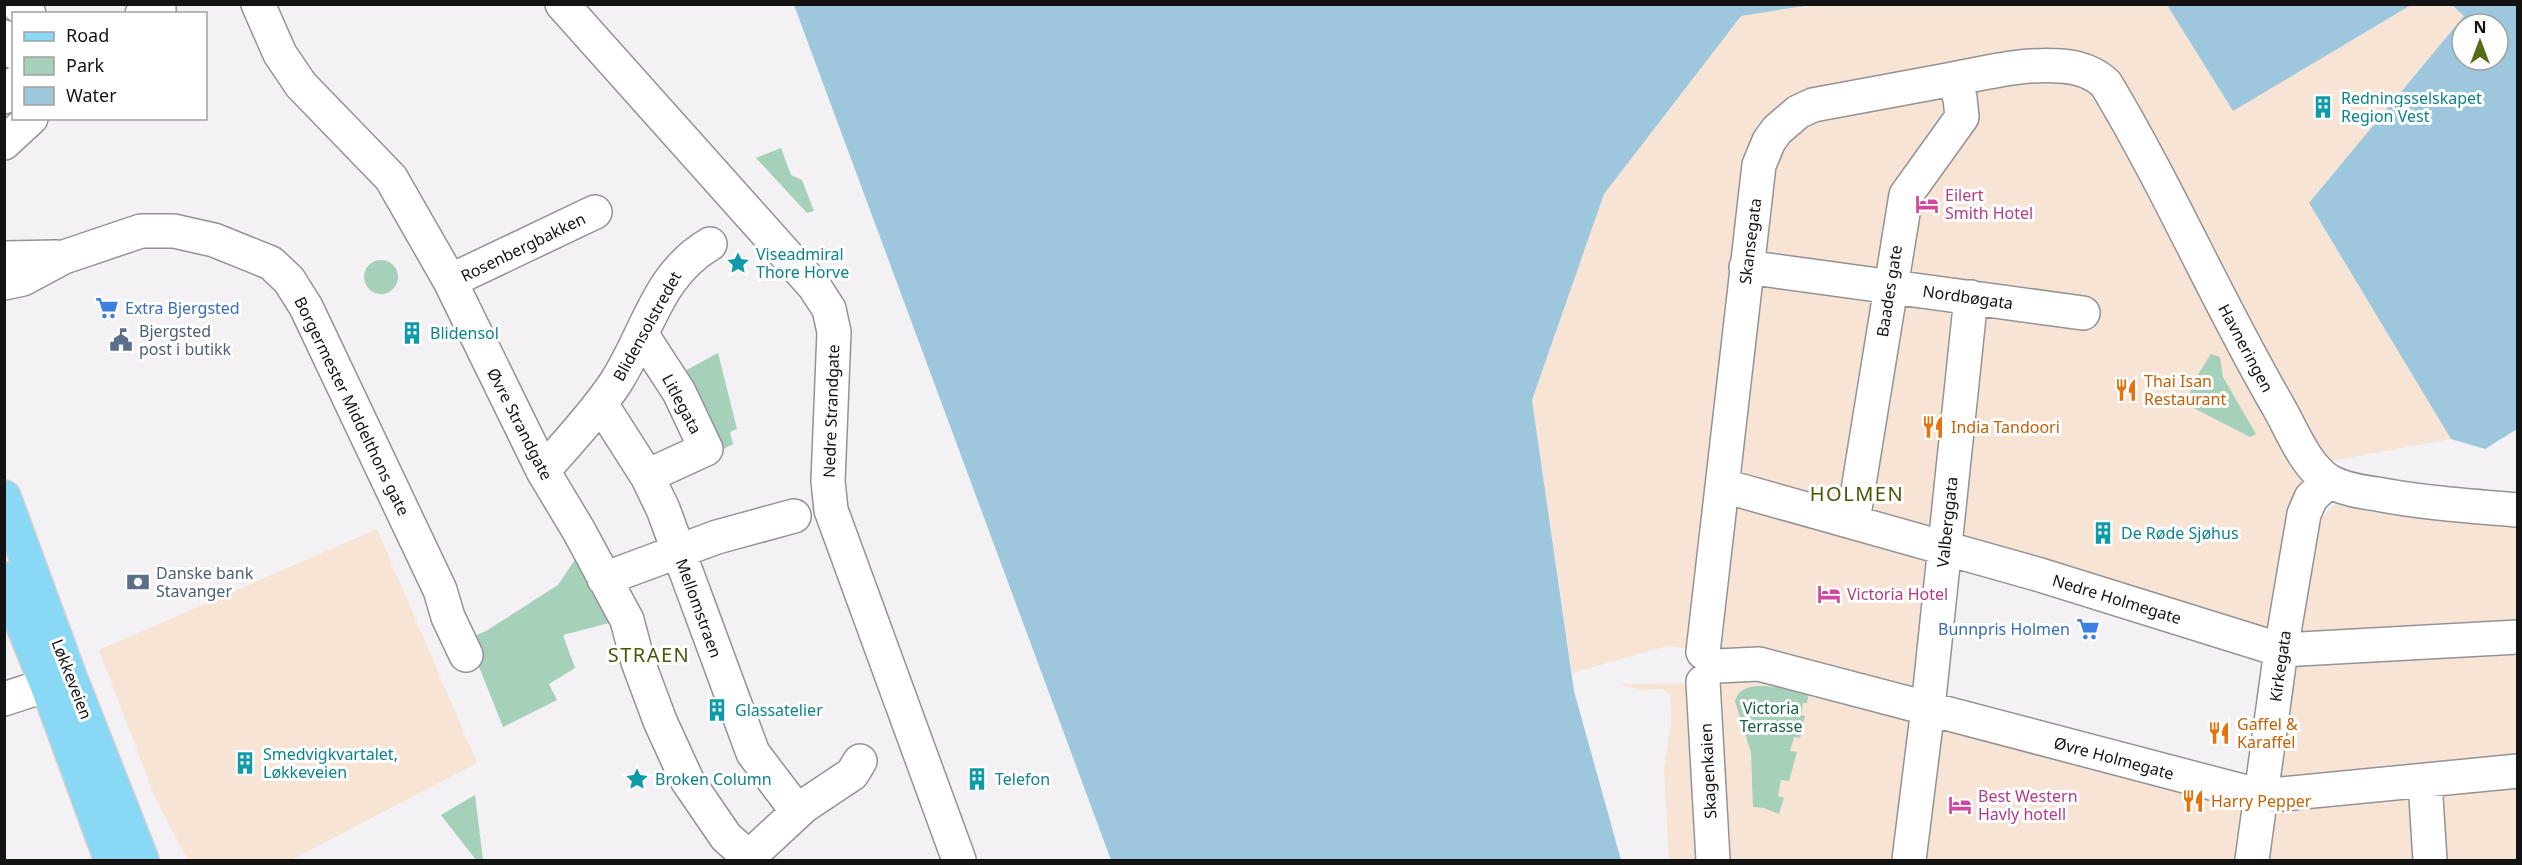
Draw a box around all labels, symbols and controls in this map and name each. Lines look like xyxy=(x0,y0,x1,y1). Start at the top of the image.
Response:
legend xyxy=(12,12,207,120)
north arrow xyxy=(2450,12,2510,72)
text: N xyxy=(2473,16,2487,38)
text: Road xyxy=(66,23,109,47)
text: Park xyxy=(66,53,104,77)
text: Water xyxy=(66,83,117,107)
place label: Redningsselskapet Region Vest xyxy=(2341,87,2482,127)
building icon: Redningsselskapet Region Vest xyxy=(2310,94,2336,120)
place label: Eilert Smith Hotel xyxy=(1945,184,2033,224)
hotel icon: Eilert Smith Hotel xyxy=(1914,191,1940,217)
street label: Skansegata xyxy=(1734,197,1766,285)
street label: Rosenbergbakken xyxy=(457,207,589,287)
place label: Viseadmiral Thore Horve xyxy=(756,243,849,283)
street label: Baades gate xyxy=(1871,244,1907,338)
place icon: Viseadmiral Thore Horve xyxy=(725,250,751,276)
street label: Blidensolstredet xyxy=(608,267,686,385)
street label: Nordbøgata xyxy=(1921,280,2015,314)
street label: Borgermester Middelthons gate xyxy=(289,293,415,519)
supermarket icon: Extra Bjergsted xyxy=(94,295,120,321)
place label: Extra Bjergsted xyxy=(125,297,240,319)
street label: Havneringen xyxy=(2213,300,2279,396)
place label: Bjergsted post i butikk xyxy=(139,320,232,360)
building icon: Blidensol xyxy=(399,320,425,346)
place label: Blidensol xyxy=(430,322,499,344)
public building icon: Bjergsted post i butikk xyxy=(108,327,134,353)
street label: Nedre Strandgate xyxy=(818,344,844,478)
street label: Øvre Strandgate xyxy=(482,364,558,484)
street label: Litlegata xyxy=(657,370,707,438)
place label: Thai Isan Restaurant xyxy=(2144,370,2226,410)
restaurant icon: Thai Isan Restaurant xyxy=(2113,377,2139,403)
restaurant icon: India Tandoori xyxy=(1920,414,1946,440)
place label: India Tandoori xyxy=(1951,416,2060,438)
street label: Valberggata xyxy=(1931,476,1963,568)
district label: HOLMEN xyxy=(1810,480,1904,507)
building icon: De Røde Sjøhus xyxy=(2090,520,2116,546)
place label: De Røde Sjøhus xyxy=(2121,522,2239,544)
street label: Mellomstraen xyxy=(671,555,727,661)
place label: Danske bank Stavanger xyxy=(156,562,254,602)
bank icon: Danske bank Stavanger xyxy=(125,569,151,595)
street label: Nedre Holmegate xyxy=(2050,569,2184,629)
hotel icon: Victoria Hotel xyxy=(1816,581,1842,607)
place label: Victoria Hotel xyxy=(1847,583,1948,605)
supermarket icon: Bunnpris Holmen xyxy=(2075,616,2101,642)
place label: Bunnpris Holmen xyxy=(1938,618,2070,640)
street label: Kirkegata xyxy=(2264,629,2296,703)
street label: Løkkeveien xyxy=(47,636,97,722)
district label: STRAEN xyxy=(608,641,690,668)
building icon: Glassatelier xyxy=(704,697,730,723)
park label: Victoria Terrasse xyxy=(1739,697,1803,737)
place label: Glassatelier xyxy=(735,699,823,721)
place label: Gaffel & Karaffel xyxy=(2237,713,2298,753)
restaurant icon: Gaffel & Karaffel xyxy=(2206,720,2232,746)
street label: Skagenkaien xyxy=(1695,723,1721,819)
street label: Øvre Holmegate xyxy=(2052,731,2176,785)
place label: Smedvigkvartalet, Løkkeveien xyxy=(263,743,398,783)
building icon: Smedvigkvartalet, Løkkeveien xyxy=(232,750,258,776)
place icon: Broken Column xyxy=(624,766,650,792)
building icon: Telefon xyxy=(964,766,990,792)
place label: Broken Column xyxy=(655,768,772,790)
place label: Telefon xyxy=(995,768,1050,790)
place label: Best Western Havly hotell xyxy=(1978,785,2078,825)
restaurant icon: Harry Pepper xyxy=(2180,788,2206,814)
place label: Harry Pepper xyxy=(2211,790,2312,812)
hotel icon: Best Western Havly hotell xyxy=(1947,792,1973,818)

